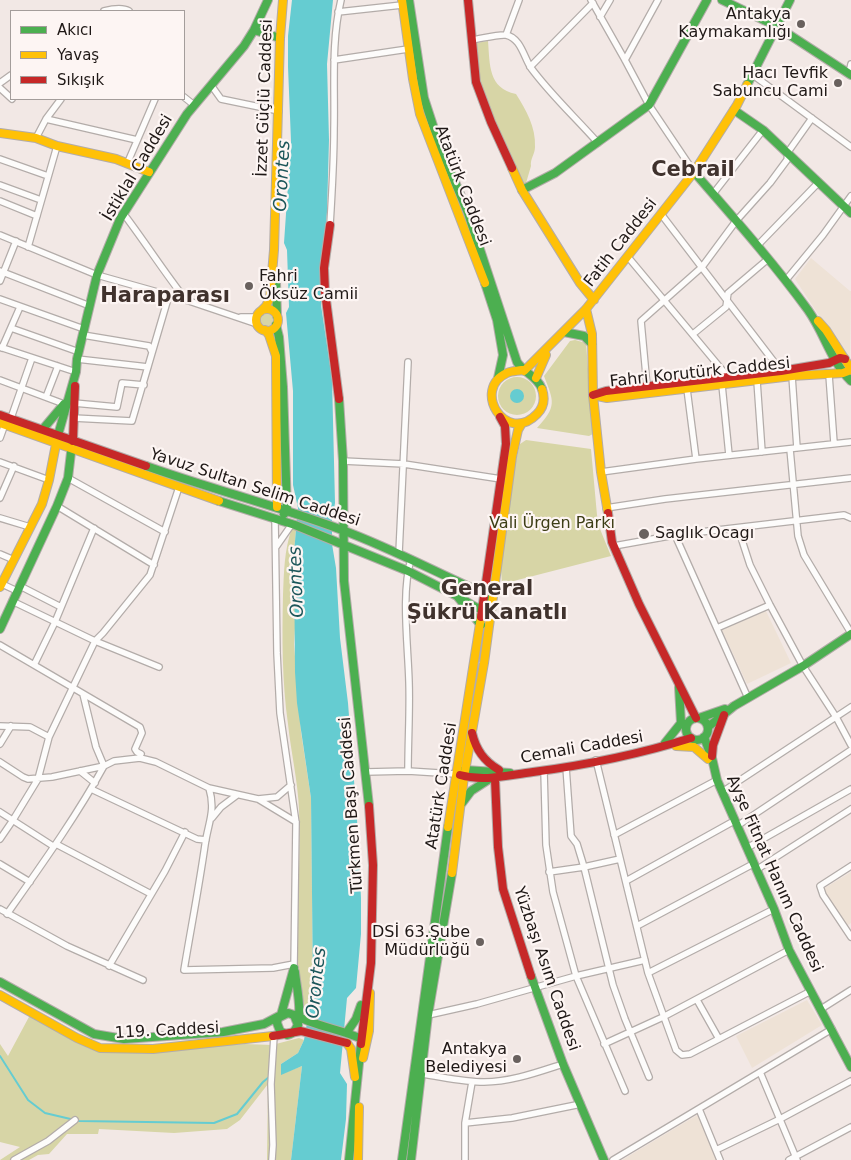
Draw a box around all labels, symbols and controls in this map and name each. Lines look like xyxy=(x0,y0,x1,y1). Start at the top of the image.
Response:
place label: Antakya Kaymakamlığı xyxy=(678,5,791,43)
legend xyxy=(10,10,185,100)
marker: Antakya Kaymakamlığı xyxy=(795,18,807,30)
street label: İzzet Güçlü Caddesi xyxy=(253,19,277,177)
text: Akıcı xyxy=(57,21,93,39)
text: Yavaş xyxy=(57,46,99,64)
place label: Hacı Tevfik Sabuncu Cami xyxy=(713,64,828,102)
text: Sıkışık xyxy=(57,71,104,89)
marker: Hacı Tevfik Sabuncu Cami xyxy=(832,77,844,89)
street label: İstiklal Caddesi xyxy=(99,111,177,225)
street label: Atatürk Caddesi xyxy=(430,123,494,249)
water label: Orontes xyxy=(270,140,296,212)
district label: Cebrail xyxy=(651,158,735,184)
street label: Fatih Caddesi xyxy=(580,195,662,291)
place label: Fahri Öksüz Camii xyxy=(259,267,358,305)
marker: Fahri Öksüz Camii xyxy=(243,280,255,292)
district label: Haraparası xyxy=(100,284,230,310)
street label: Fahri Korutürk Caddesi xyxy=(609,354,791,392)
street label: Yavuz Sultan Selim Caddesi xyxy=(147,445,363,531)
park label: Vali Ürgen Parkı xyxy=(489,514,615,534)
place label: Saglık Ocagı xyxy=(655,524,754,544)
marker: Saglık Ocagı xyxy=(637,527,651,541)
water label: Orontes xyxy=(285,546,309,618)
district label: General Şükrü Kanatlı xyxy=(407,577,567,627)
street label: Türkmen Başı Caddesi xyxy=(336,716,368,894)
street label: Atatürk Caddesi xyxy=(423,721,461,851)
street label: Cemali Caddesi xyxy=(519,728,645,768)
street label: Ayşe Fitnat Hanım Caddesi xyxy=(722,772,826,976)
street label: Yüzbaşı Asım Caddesi xyxy=(509,884,583,1054)
place label: DSİ 63.Şube Müdürlüğü xyxy=(372,923,470,961)
marker: DSİ 63.Şube Müdürlüğü xyxy=(474,936,486,948)
water label: Orontes xyxy=(303,946,331,1020)
street label: 119. Caddesi xyxy=(114,1019,220,1043)
place label: Antakya Belediyesi xyxy=(425,1040,507,1078)
marker: Antakya Belediyesi xyxy=(511,1053,523,1065)

